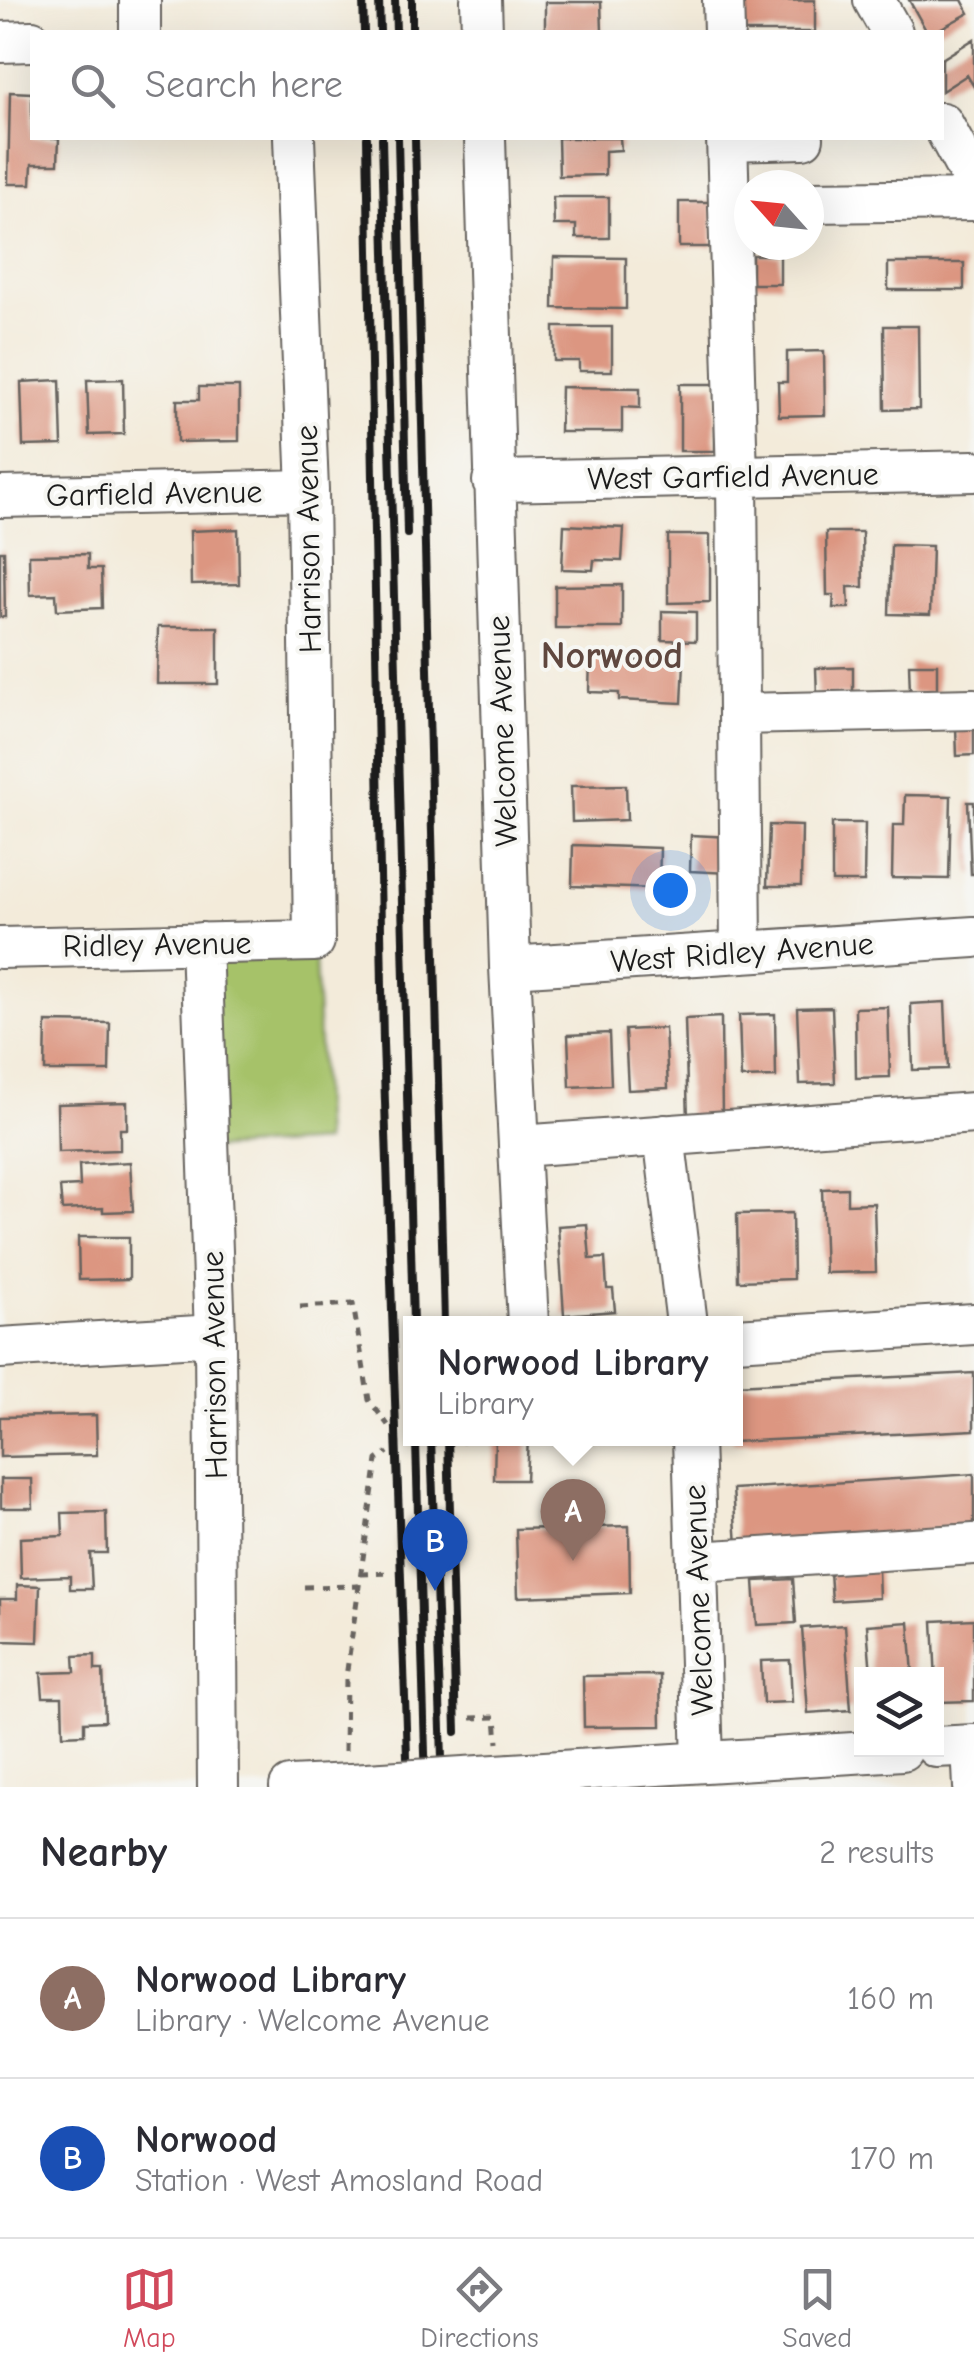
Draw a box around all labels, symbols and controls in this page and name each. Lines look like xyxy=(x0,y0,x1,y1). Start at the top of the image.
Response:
search box xyxy=(30,30,944,140)
icon: search xyxy=(65,58,120,113)
text: Search here xyxy=(145,63,343,107)
north arrow xyxy=(734,170,824,260)
street label: Harrison Avenue xyxy=(288,425,329,653)
street label: West Garfield Avenue xyxy=(587,455,879,498)
street label: Garfield Avenue xyxy=(45,473,263,514)
street label: Welcome Avenue xyxy=(480,615,525,847)
district label: Norwood xyxy=(541,634,683,678)
your location xyxy=(645,865,696,916)
street label: Ridley Avenue xyxy=(62,924,252,965)
street label: West Ridley Avenue xyxy=(609,925,875,980)
street label: Harrison Avenue xyxy=(194,1251,235,1479)
popup xyxy=(403,1316,743,1446)
text: Norwood Library xyxy=(438,1341,708,1385)
text: Library xyxy=(438,1385,534,1422)
pin: A xyxy=(540,1478,606,1561)
street label: Welcome Avenue xyxy=(676,1484,721,1716)
pin: B xyxy=(402,1508,468,1591)
map controls xyxy=(854,1667,944,1757)
button: layers xyxy=(854,1667,944,1757)
text: Nearby xyxy=(40,1828,167,1877)
text: 2 results xyxy=(819,1834,934,1871)
text: Norwood Library xyxy=(135,1958,406,2002)
text: A xyxy=(64,1980,81,2017)
text: 160 m xyxy=(847,1980,934,2017)
text: Library · Welcome Avenue xyxy=(135,2002,490,2039)
text: Norwood xyxy=(135,2118,277,2162)
text: B xyxy=(63,2140,82,2177)
text: 170 m xyxy=(850,2140,934,2177)
text: Station · West Amosland Road xyxy=(135,2162,543,2199)
tab: Map xyxy=(122,2262,177,2354)
tab: Directions xyxy=(420,2262,539,2354)
tab: Saved xyxy=(782,2262,852,2354)

